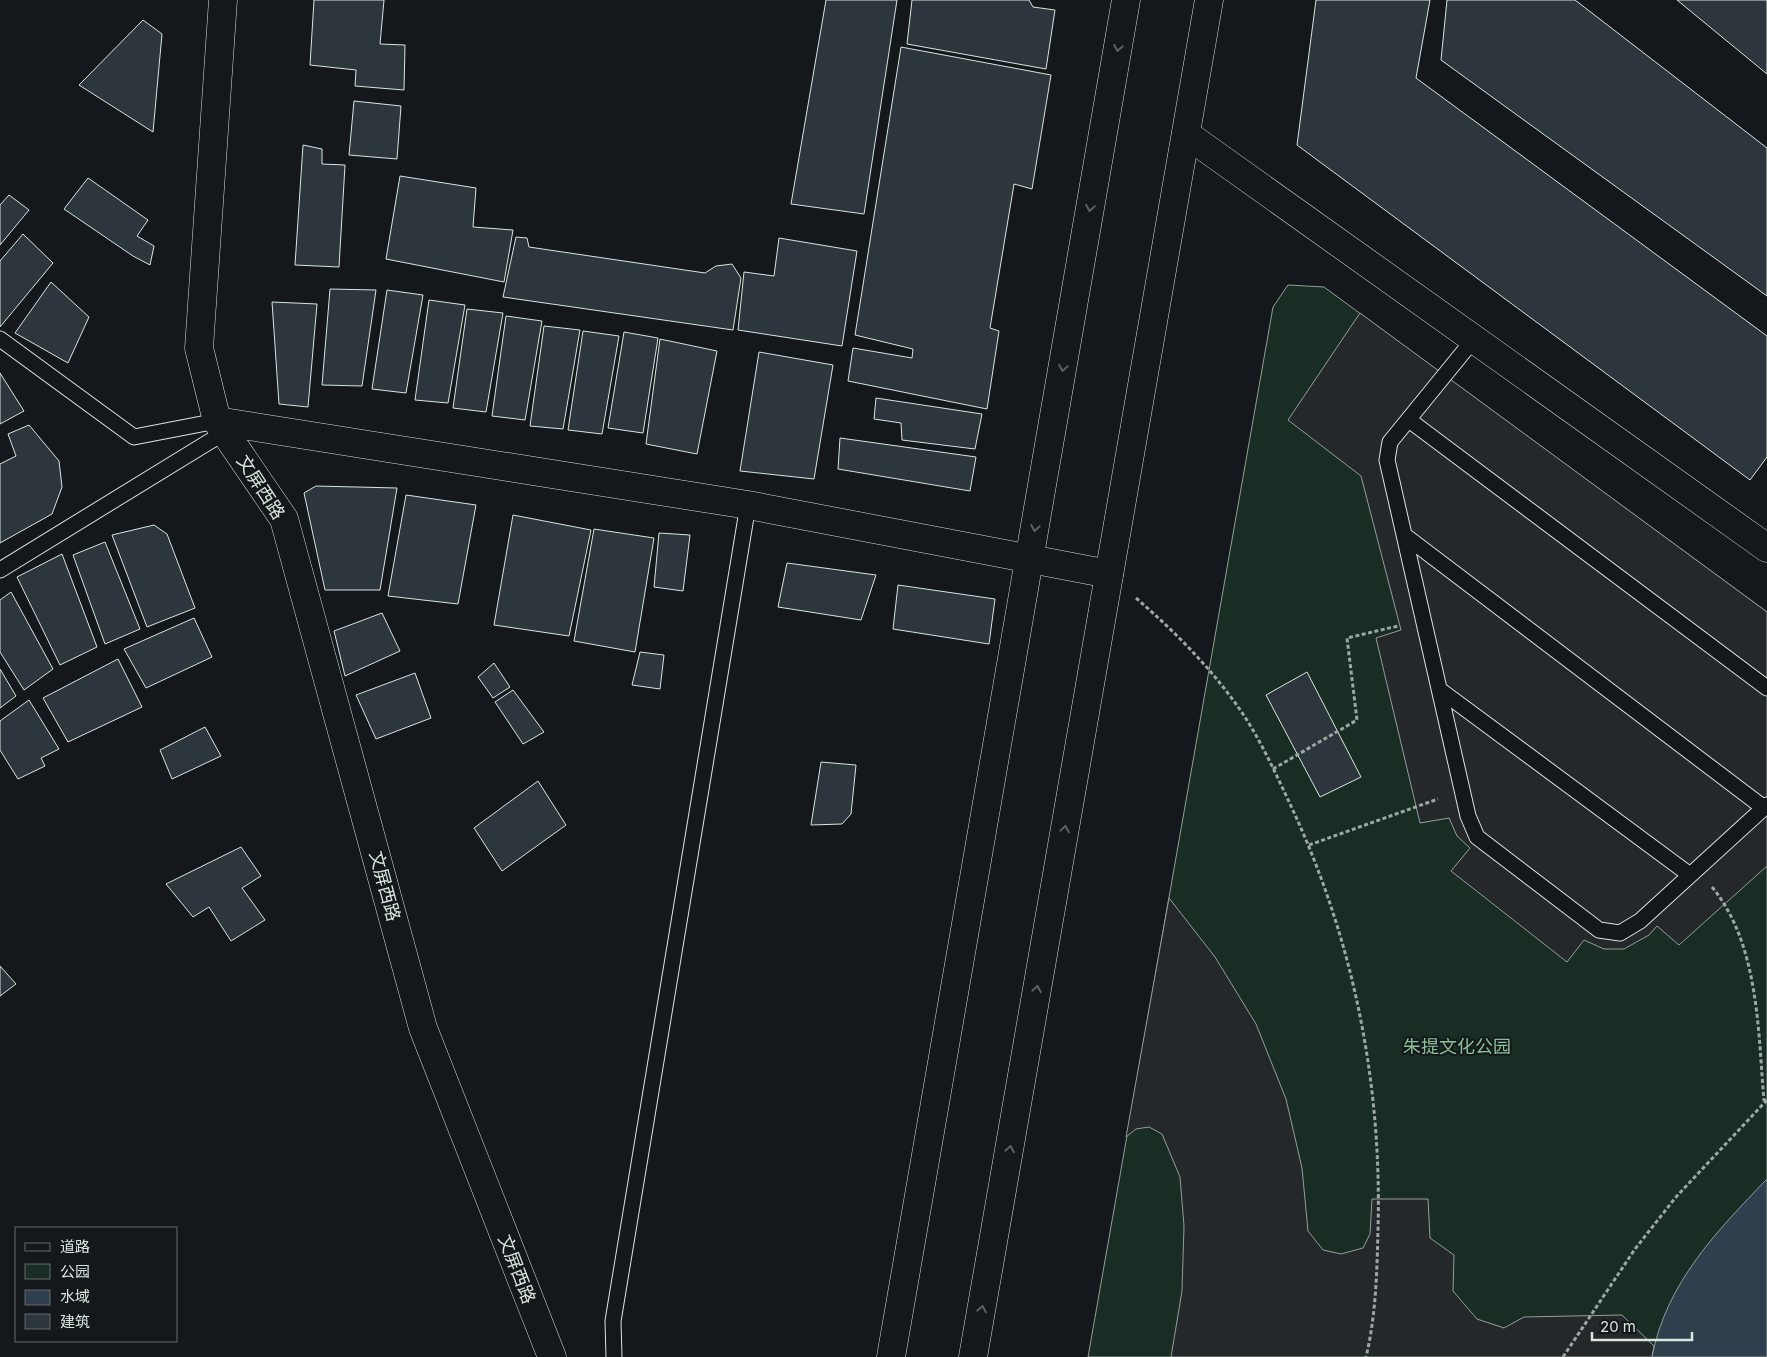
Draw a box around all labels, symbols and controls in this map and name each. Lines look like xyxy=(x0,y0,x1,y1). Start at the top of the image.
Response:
one-way arrow xyxy=(1114,44,1124,52)
one-way arrow xyxy=(1086,204,1096,213)
one-way arrow xyxy=(1058,364,1068,373)
street label: 文屏西路 xyxy=(233,451,289,523)
one-way arrow xyxy=(1030,524,1040,533)
one-way arrow xyxy=(1060,824,1070,833)
street label: 文屏西路 xyxy=(366,849,404,923)
one-way arrow xyxy=(1032,984,1042,993)
park label: 朱提文化公园 xyxy=(1403,1036,1511,1057)
one-way arrow xyxy=(1004,1144,1014,1153)
legend xyxy=(15,1227,178,1342)
street label: 文屏西路 xyxy=(494,1232,540,1306)
text: 道路 xyxy=(60,1237,90,1256)
text: 公园 xyxy=(60,1262,90,1281)
text: 水域 xyxy=(60,1287,90,1306)
one-way arrow xyxy=(976,1305,986,1313)
scale bar xyxy=(1592,1310,1692,1342)
text: 建筑 xyxy=(60,1312,90,1331)
text: 20 m xyxy=(1600,1317,1636,1336)

